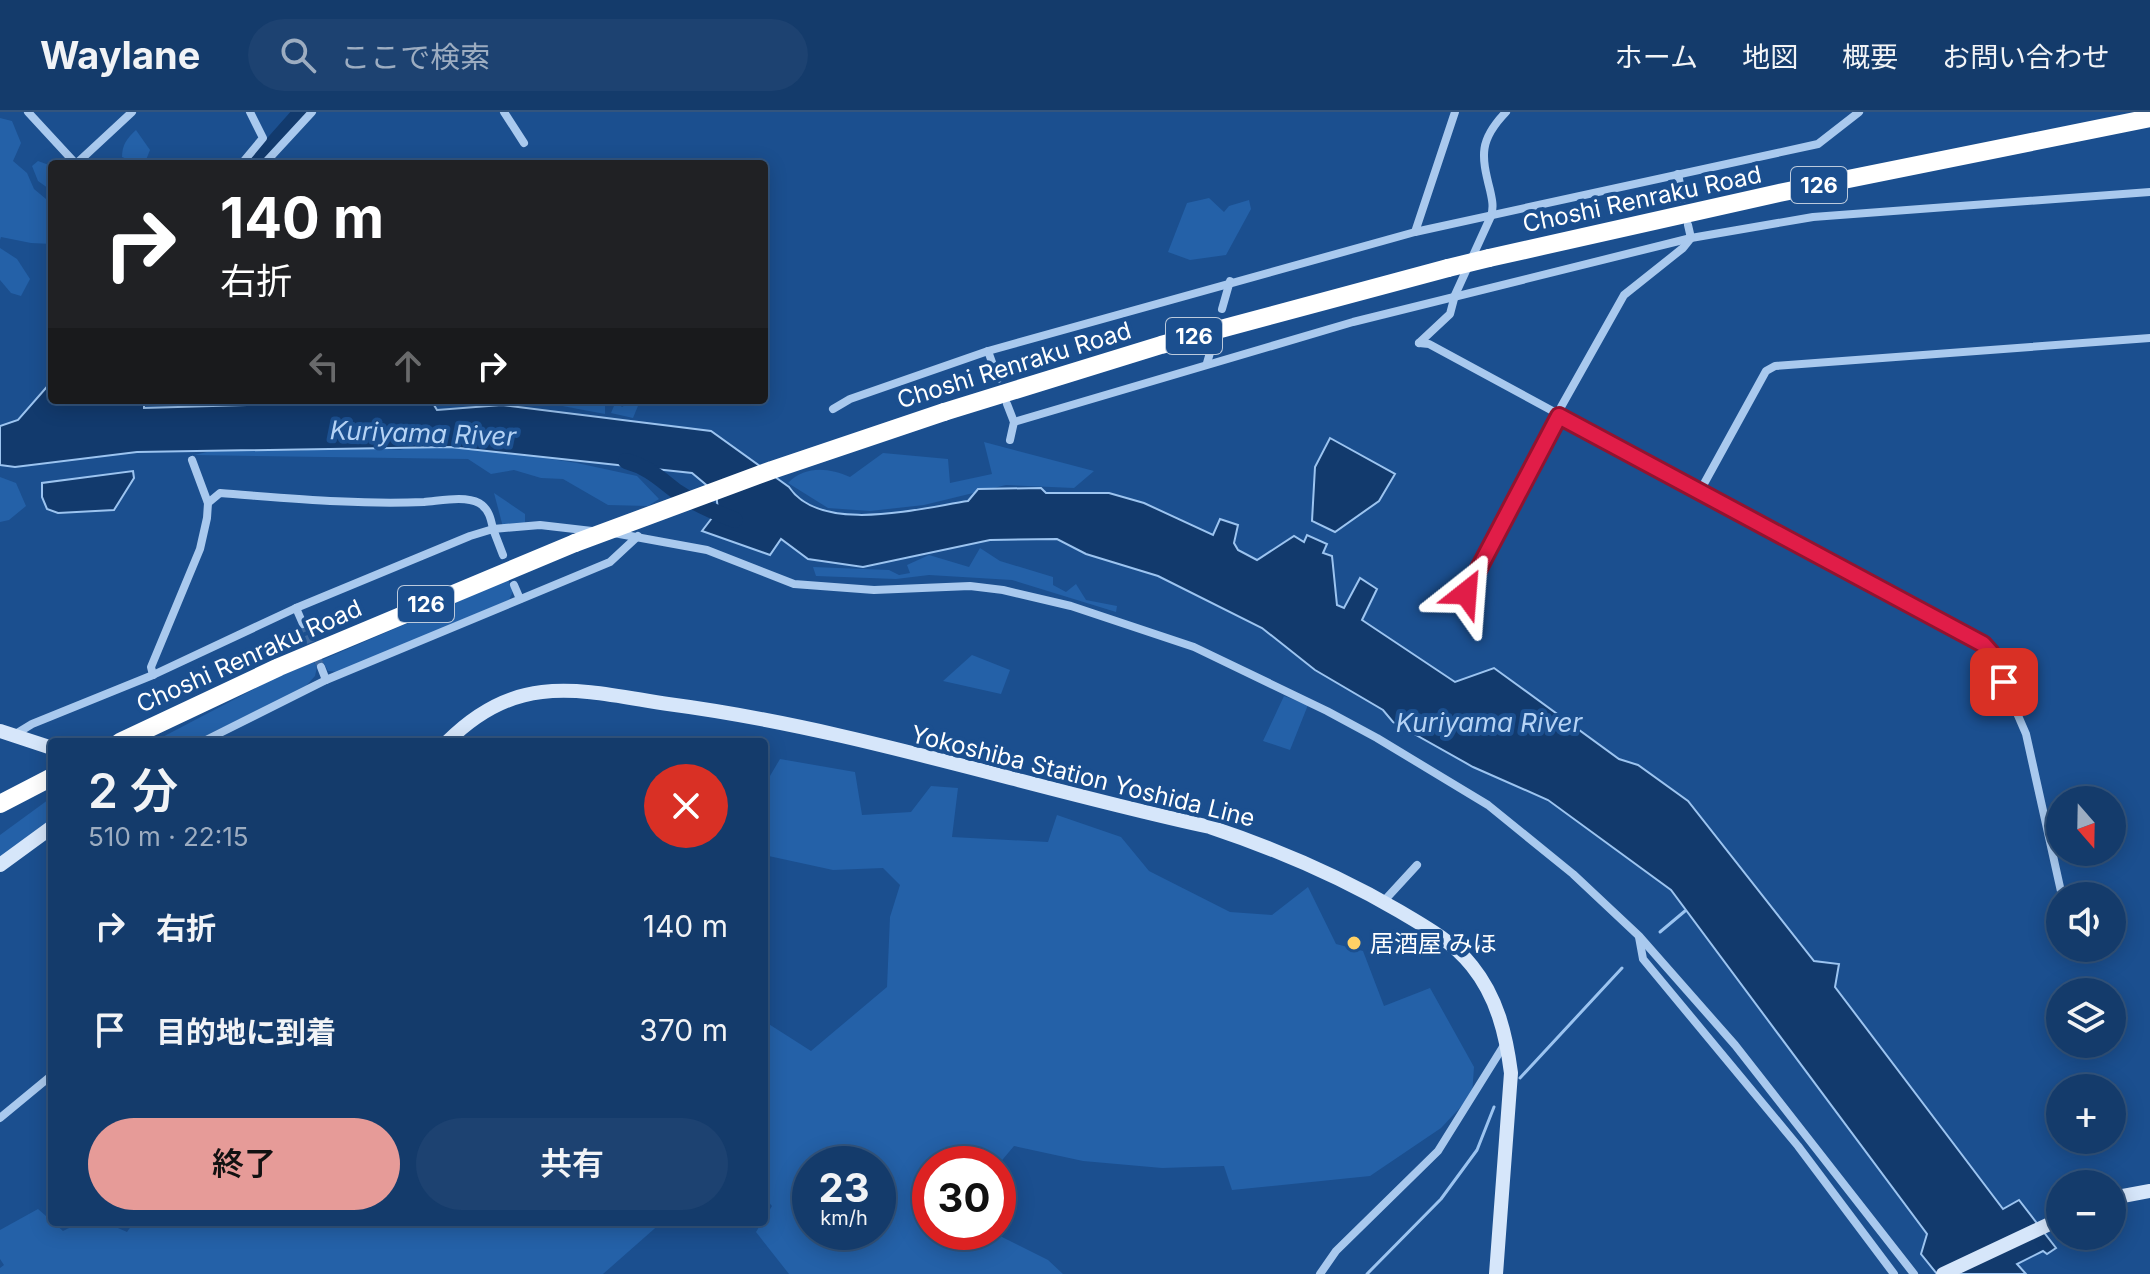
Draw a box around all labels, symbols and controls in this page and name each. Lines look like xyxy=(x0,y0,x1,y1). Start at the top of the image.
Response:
search box xyxy=(248,19,808,91)
text: Waylane xyxy=(40,32,200,78)
icon: search xyxy=(276,33,320,77)
text: ここで検索 xyxy=(340,39,490,75)
text: ホーム xyxy=(1615,40,1698,74)
text: 地図 xyxy=(1742,40,1798,74)
text: 概要 xyxy=(1842,40,1898,74)
text: お問い合わせ xyxy=(1942,40,2110,74)
street label: Choshi Renraku Road xyxy=(1520,160,1764,238)
road number: 126 xyxy=(1791,167,1847,203)
text: 140 m xyxy=(220,184,384,252)
icon: right xyxy=(88,192,192,296)
text: 右折 xyxy=(220,259,292,303)
street label: Choshi Renraku Road xyxy=(893,316,1135,414)
road number: 126 xyxy=(1166,318,1222,354)
icon: left xyxy=(302,344,346,388)
icon: ahead xyxy=(386,344,430,388)
icon: right xyxy=(470,344,514,388)
water label: Kuriyama River xyxy=(329,414,518,452)
position arrow xyxy=(1424,551,1508,635)
road number: 126 xyxy=(398,586,454,622)
street label: Choshi Renraku Road xyxy=(132,593,366,719)
pin xyxy=(1970,648,2038,716)
icon: arrive xyxy=(1982,660,2026,704)
water label: Kuriyama River xyxy=(1396,707,1583,738)
street label: Yokoshiba Station Yoshida Line xyxy=(908,719,1258,833)
text: 2 分 xyxy=(88,761,178,820)
button: close xyxy=(644,764,728,848)
north arrow xyxy=(2046,786,2126,866)
map controls xyxy=(2046,786,2126,1250)
text: 510 m · 22:15 xyxy=(88,821,249,852)
button: sound xyxy=(2046,882,2126,962)
icon: right xyxy=(88,904,132,948)
text: 140 m xyxy=(643,908,728,944)
text: 右折 xyxy=(156,910,216,946)
place label: 居酒屋 みほ xyxy=(1370,929,1497,958)
marker: 居酒屋 みほ xyxy=(1345,934,1363,952)
button: layers xyxy=(2046,978,2126,1058)
icon: arrive xyxy=(88,1008,132,1052)
text: 370 m xyxy=(639,1012,728,1048)
text: 目的地に到着 xyxy=(156,1014,336,1050)
button: + xyxy=(2046,1074,2126,1154)
button: 終了 xyxy=(88,1118,400,1210)
button: 共有 xyxy=(416,1118,728,1210)
speed limit sign: 30 xyxy=(912,1146,1016,1250)
text: 23 xyxy=(818,1163,870,1212)
button: − xyxy=(2046,1170,2126,1250)
text: km/h xyxy=(820,1206,868,1230)

